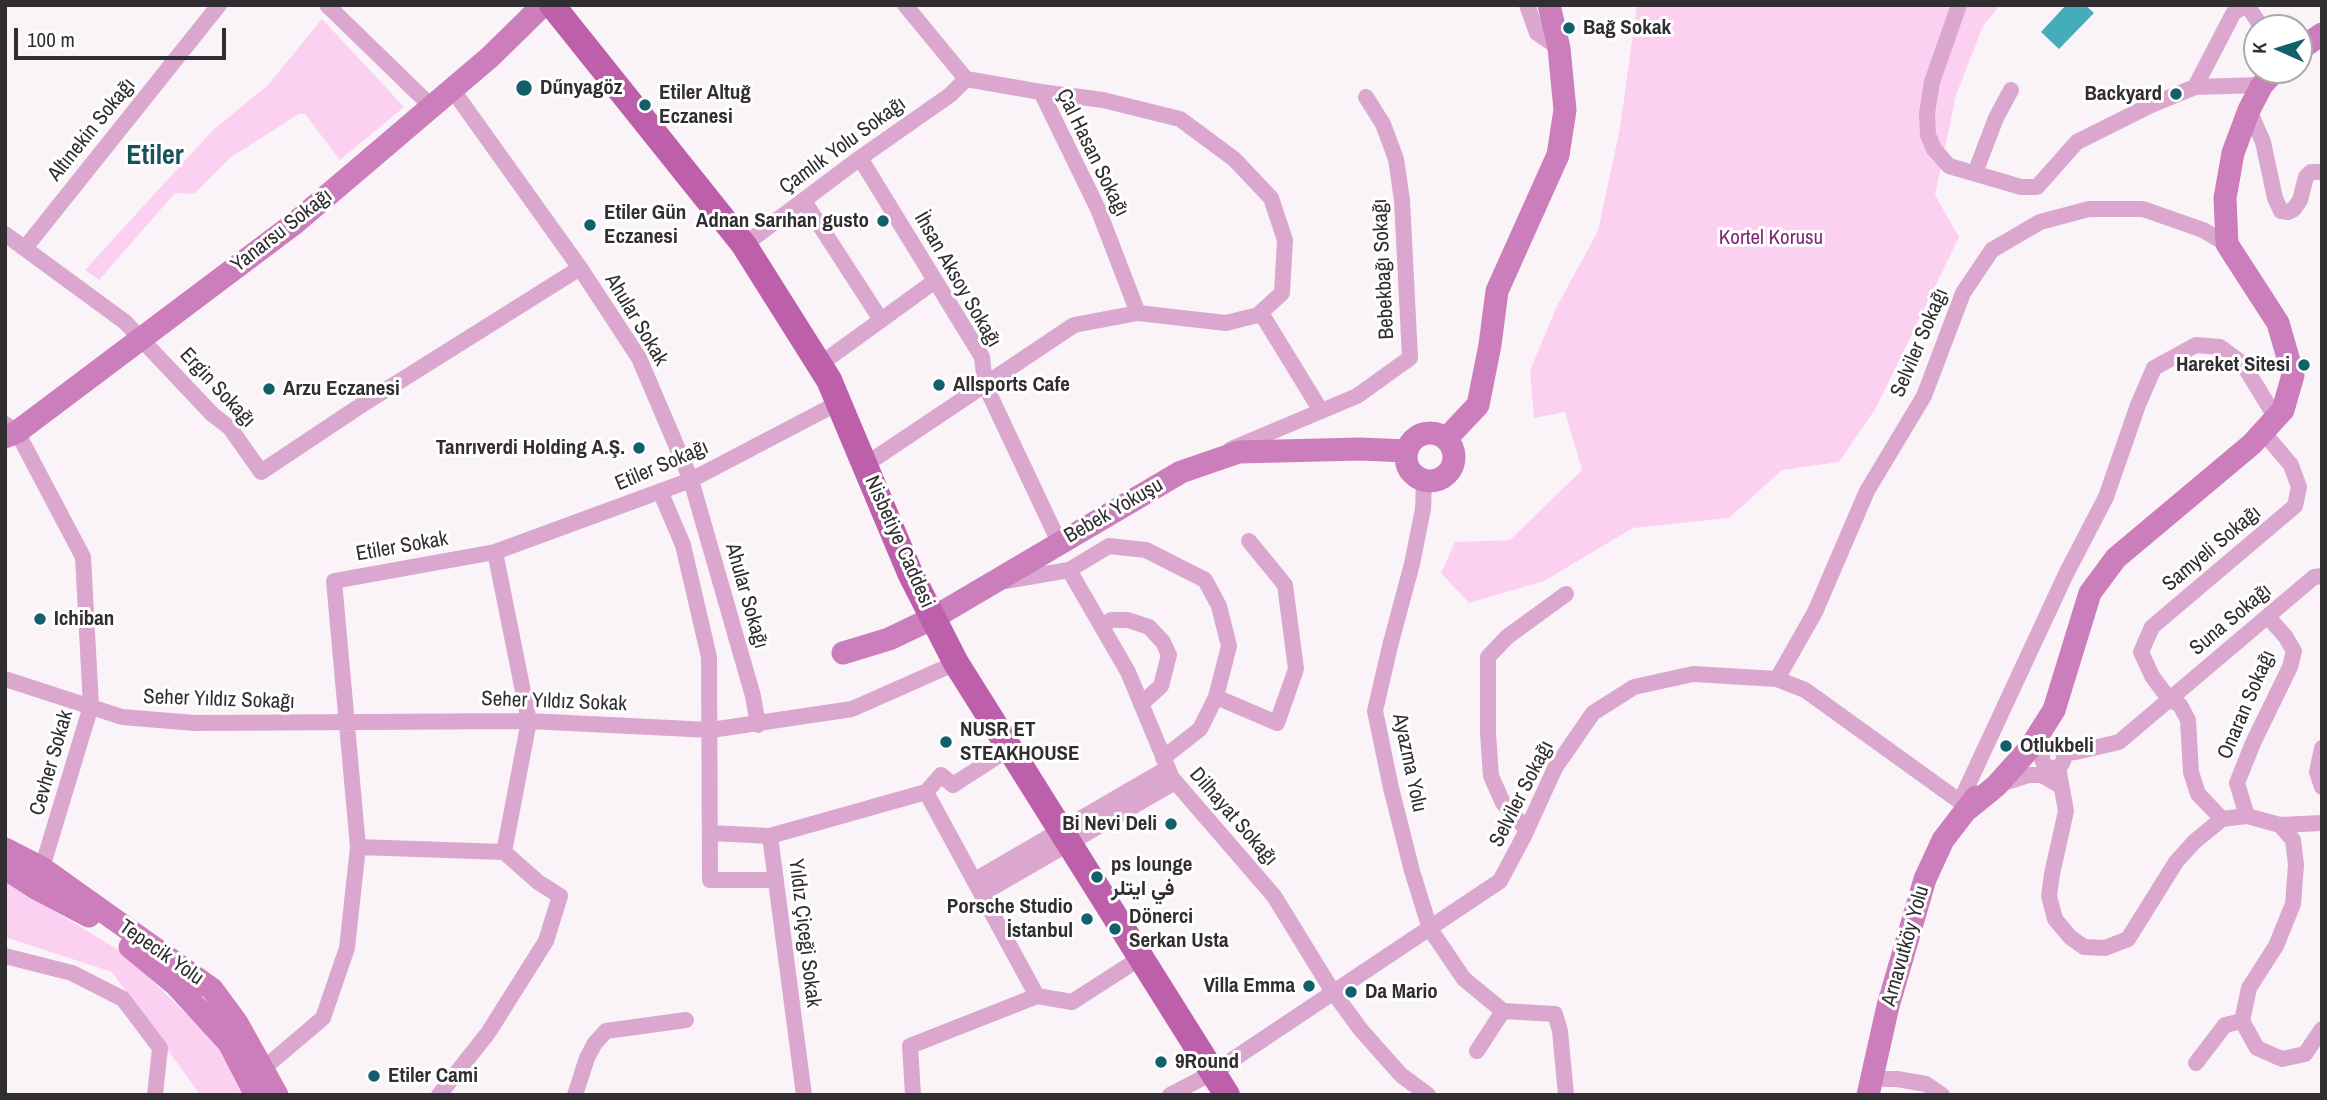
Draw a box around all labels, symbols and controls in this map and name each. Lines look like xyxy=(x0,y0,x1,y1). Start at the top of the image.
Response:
scale bar xyxy=(18,14,229,58)
north arrow xyxy=(2243,14,2313,84)
place label: Bağ Sokak xyxy=(1583,15,1671,41)
marker: Bağ Sokak xyxy=(1561,20,1577,36)
text: 100 m xyxy=(27,25,75,54)
text: K xyxy=(2246,42,2272,54)
street label: Altınekin Sokağı xyxy=(43,73,141,187)
place label: Dűnyagöz xyxy=(540,75,622,101)
marker: Dűnyagöz xyxy=(514,78,534,98)
place label: Etiler Altuğ Eczanesi xyxy=(659,80,751,130)
place label: Backyard xyxy=(2084,81,2162,107)
street label: Çal Hasan Sokağı xyxy=(1050,85,1134,221)
marker: Backyard xyxy=(2168,86,2184,102)
street label: Çamlık Yolu Sokağı xyxy=(775,92,911,200)
marker: Etiler Altuğ Eczanesi xyxy=(637,97,653,113)
district label: Etiler xyxy=(126,139,184,173)
street label: Yanarsu Sokağı xyxy=(226,184,338,278)
street label: Bebekbağı Sokağı xyxy=(1368,198,1400,340)
place label: Etiler Gün Eczanesi xyxy=(604,200,686,250)
place label: Adnan Sarıhan gusto xyxy=(696,208,869,234)
street label: İhsan Aksoy Sokağı xyxy=(908,208,1006,352)
marker: Adnan Sarıhan gusto xyxy=(875,213,891,229)
marker: Etiler Gün Eczanesi xyxy=(582,217,598,233)
park label: Kortel Korusu xyxy=(1719,225,1823,251)
street label: Ahular Sokak xyxy=(599,270,673,370)
street label: Selviler Sokağı xyxy=(1886,285,1954,401)
street label: Ergin Sokağı xyxy=(174,343,260,433)
place label: Hareket Sitesi xyxy=(2176,352,2290,378)
marker: Hareket Sitesi xyxy=(2296,357,2312,373)
place label: Allsports Cafe xyxy=(953,372,1070,398)
place label: Arzu Eczanesi xyxy=(283,376,400,402)
marker: Allsports Cafe xyxy=(931,377,947,393)
marker: Arzu Eczanesi xyxy=(261,381,277,397)
place label: Tanrıverdi Holding A.Ş. xyxy=(436,435,625,461)
street label: Etiler Sokağı xyxy=(612,435,712,497)
marker: Tanrıverdi Holding A.Ş. xyxy=(631,440,647,456)
street label: Nisbetiye Caddesi xyxy=(859,472,939,612)
street label: Bebek Yokuşu xyxy=(1060,473,1168,549)
street label: Samyeli Sokağı xyxy=(2158,501,2266,597)
street label: Etiler Sokak xyxy=(354,527,450,567)
street label: Ahular Sokağı xyxy=(719,541,773,651)
street label: Suna Sokağı xyxy=(2185,579,2277,661)
place label: Ichiban xyxy=(54,606,114,632)
marker: Ichiban xyxy=(32,611,48,627)
street label: Onaran Sokağı xyxy=(2213,647,2281,763)
street label: Seher Yıldız Sokağı xyxy=(143,685,295,715)
street label: Seher Yıldız Sokak xyxy=(481,687,627,717)
street label: Cevher Sokak xyxy=(25,708,79,818)
street label: Ayazma Yolu xyxy=(1386,712,1432,814)
place label: NUSR ET STEAKHOUSE xyxy=(960,717,1080,767)
place label: Otlukbeli xyxy=(2020,733,2094,759)
marker: NUSR ET STEAKHOUSE xyxy=(938,734,954,750)
street label: Selviler Sokağı xyxy=(1484,737,1560,851)
marker: Otlukbeli xyxy=(1998,738,2014,754)
street label: Dilhayat Sokağı xyxy=(1184,763,1282,871)
place label: Bi Nevi Deli xyxy=(1062,811,1157,837)
marker: Bi Nevi Deli xyxy=(1163,816,1179,832)
place label: ps lounge في ايتلر xyxy=(1111,852,1192,902)
street label: Yıldız Çiçeği Sokak xyxy=(782,857,826,1009)
marker: ps lounge في ايتلر xyxy=(1089,869,1105,885)
street label: Arnavutköy Yolu xyxy=(1877,883,1935,1009)
place label: Porsche Studio İstanbul xyxy=(947,894,1073,944)
place label: Dönerci Serkan Usta xyxy=(1129,904,1229,954)
marker: Porsche Studio İstanbul xyxy=(1079,911,1095,927)
street label: Tepecik Yolu xyxy=(114,915,208,991)
marker: Dönerci Serkan Usta xyxy=(1107,921,1123,937)
place label: Villa Emma xyxy=(1203,973,1295,999)
marker: Villa Emma xyxy=(1301,978,1317,994)
place label: Da Mario xyxy=(1365,979,1438,1005)
marker: Da Mario xyxy=(1343,984,1359,1000)
place label: 9Round xyxy=(1175,1049,1239,1075)
marker: 9Round xyxy=(1153,1054,1169,1070)
place label: Etiler Cami xyxy=(388,1063,478,1089)
marker: Etiler Cami xyxy=(366,1068,382,1084)

